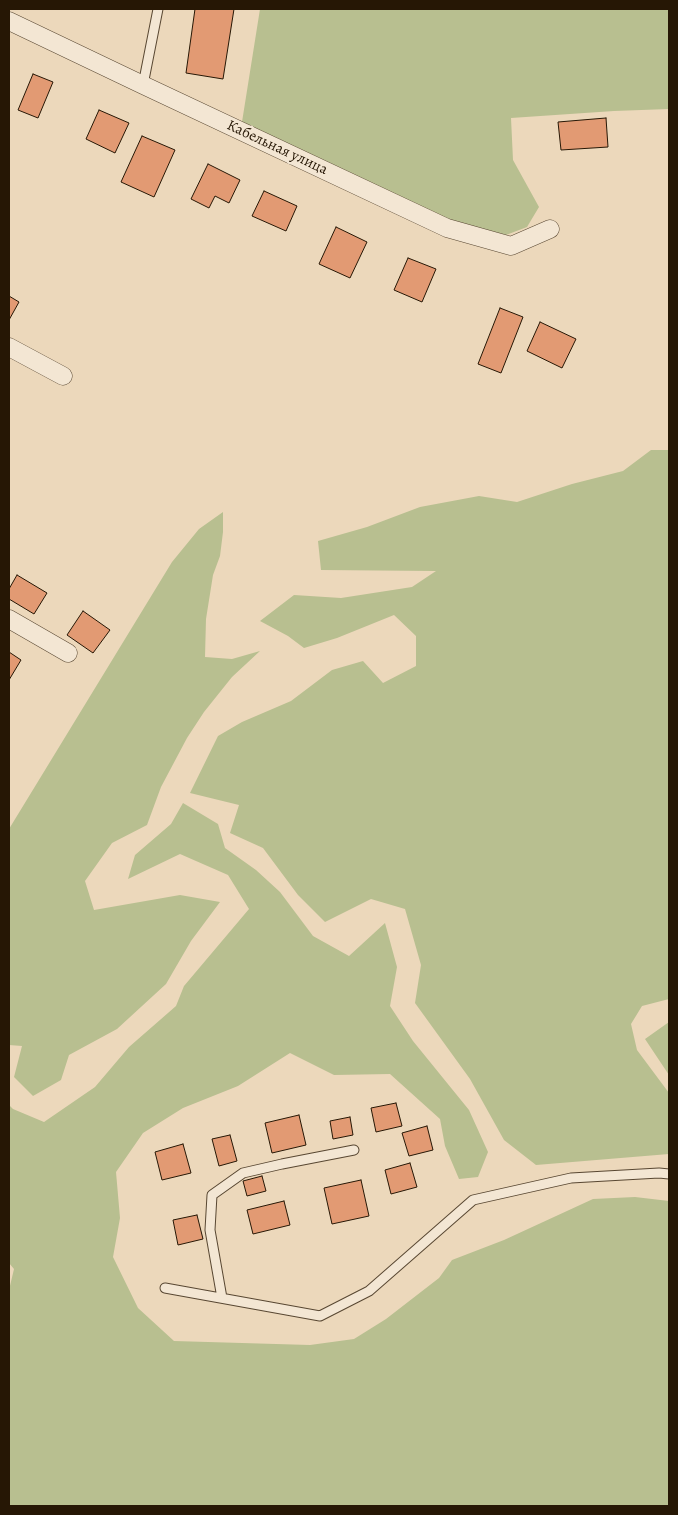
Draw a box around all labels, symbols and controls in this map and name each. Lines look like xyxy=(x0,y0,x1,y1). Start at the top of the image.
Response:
street label: Кабельная улица xyxy=(224,117,330,179)

